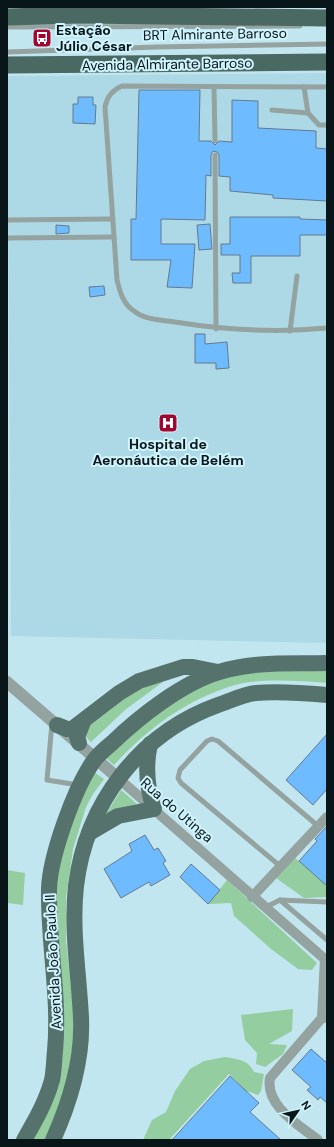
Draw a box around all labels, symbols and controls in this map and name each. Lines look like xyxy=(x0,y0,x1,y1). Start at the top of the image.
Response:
place label: Estação Júlio César xyxy=(56,21,132,55)
street label: BRT Almirante Barroso xyxy=(143,24,287,44)
bus stop icon: Estação Júlio César xyxy=(31,27,53,49)
street label: Avenida Almirante Barroso xyxy=(81,54,253,74)
hospital icon: Hospital de Aeronáutica de Belém xyxy=(157,412,179,434)
place label: Hospital de Aeronáutica de Belém xyxy=(92,435,244,469)
street label: Rua do Utinga xyxy=(137,774,217,846)
street label: Avenida João Paulo II xyxy=(40,894,66,1030)
north arrow xyxy=(278,1091,318,1131)
text: N xyxy=(298,1098,314,1113)

